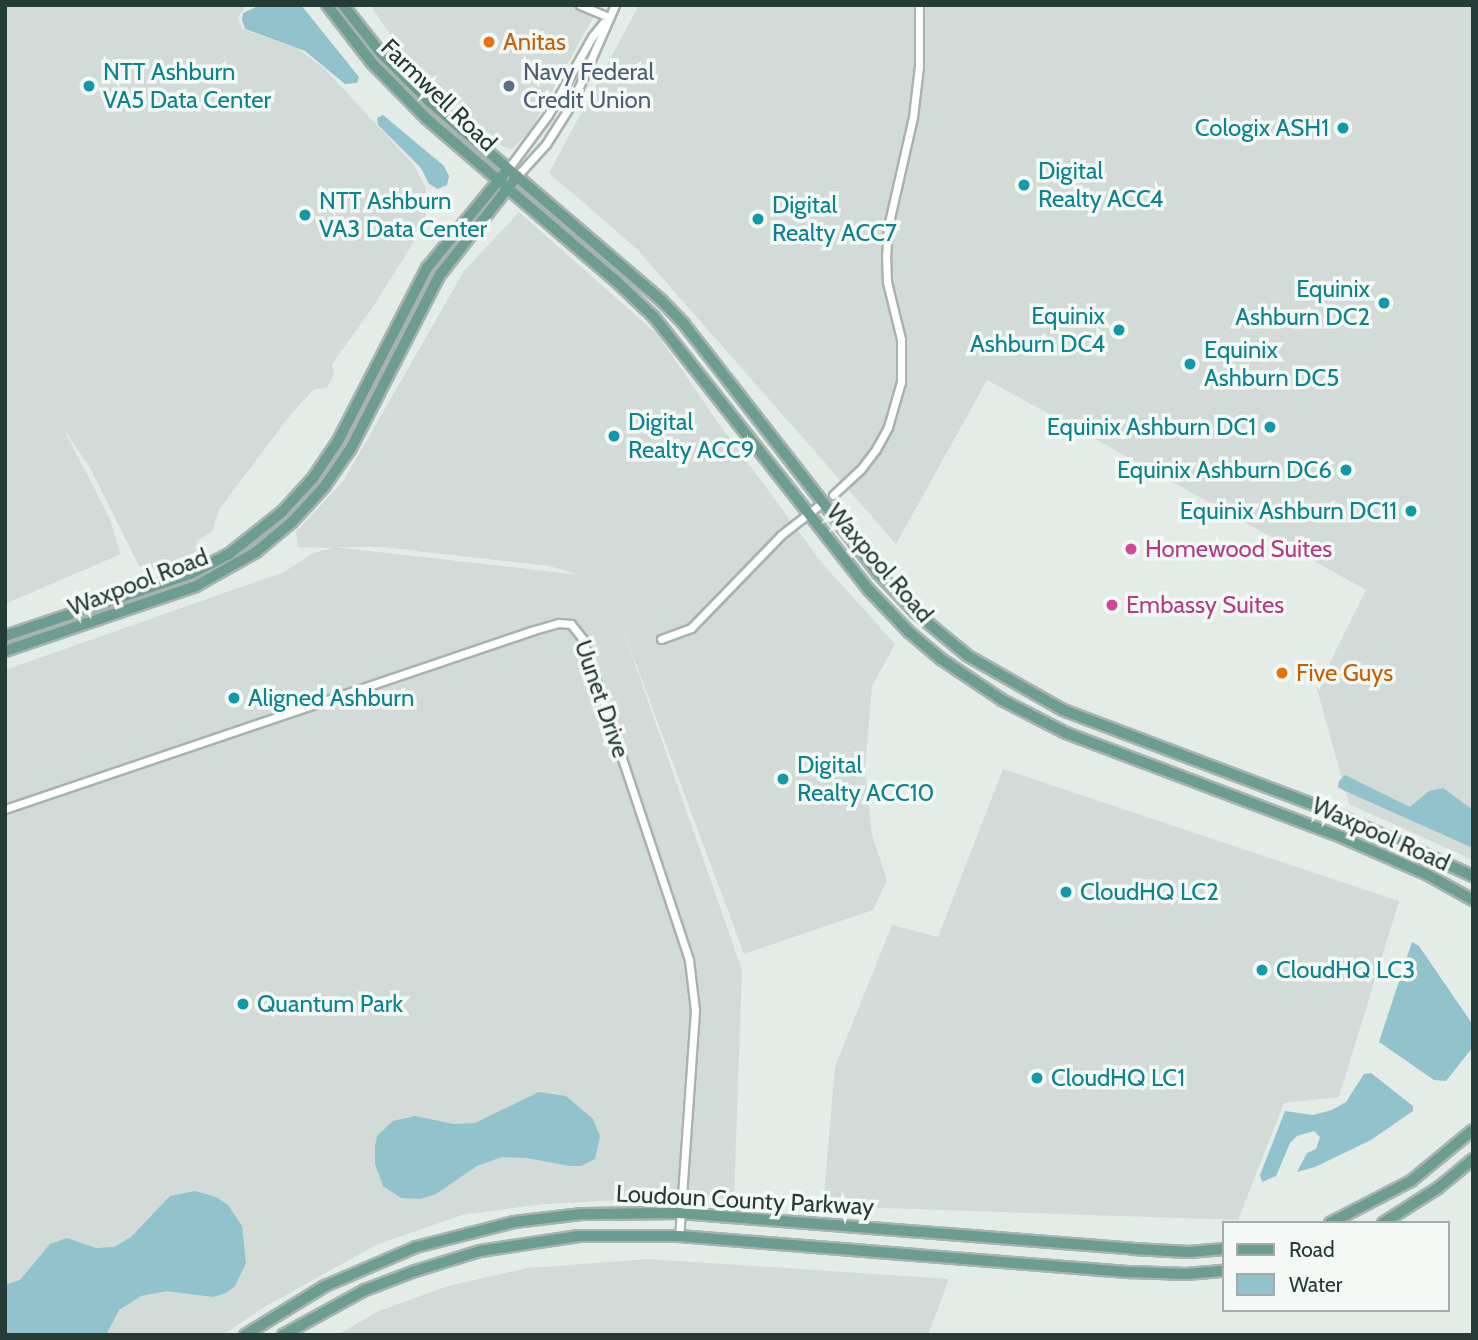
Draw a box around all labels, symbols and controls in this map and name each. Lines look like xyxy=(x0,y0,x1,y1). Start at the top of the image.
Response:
place label: Anitas xyxy=(503,28,566,56)
street label: Farmwell Road xyxy=(375,33,503,157)
marker: Anitas xyxy=(481,34,497,50)
place label: NTT Ashburn VA5 Data Center xyxy=(103,58,271,114)
place label: Navy Federal Credit Union xyxy=(523,58,654,114)
marker: NTT Ashburn VA5 Data Center xyxy=(81,78,97,94)
marker: Navy Federal Credit Union xyxy=(501,78,517,94)
place label: Cologix ASH1 xyxy=(1195,114,1329,142)
marker: Cologix ASH1 xyxy=(1335,120,1351,136)
place label: Digital Realty ACC4 xyxy=(1038,157,1163,213)
marker: Digital Realty ACC4 xyxy=(1016,177,1032,193)
place label: NTT Ashburn VA3 Data Center xyxy=(319,187,487,243)
place label: Digital Realty ACC7 xyxy=(772,191,897,247)
marker: NTT Ashburn VA3 Data Center xyxy=(297,207,313,223)
marker: Digital Realty ACC7 xyxy=(750,211,766,227)
place label: Equinix Ashburn DC2 xyxy=(1235,275,1370,331)
marker: Equinix Ashburn DC2 xyxy=(1376,295,1392,311)
place label: Equinix Ashburn DC4 xyxy=(970,302,1105,358)
marker: Equinix Ashburn DC4 xyxy=(1111,322,1127,338)
place label: Equinix Ashburn DC5 xyxy=(1204,336,1339,392)
marker: Equinix Ashburn DC5 xyxy=(1182,356,1198,372)
place label: Digital Realty ACC9 xyxy=(628,408,754,464)
place label: Equinix Ashburn DC1 xyxy=(1047,413,1256,441)
marker: Equinix Ashburn DC1 xyxy=(1262,419,1278,435)
marker: Digital Realty ACC9 xyxy=(606,428,622,444)
place label: Equinix Ashburn DC6 xyxy=(1117,456,1332,484)
marker: Equinix Ashburn DC6 xyxy=(1338,462,1354,478)
place label: Equinix Ashburn DC11 xyxy=(1180,497,1397,525)
street label: Waxpool Road xyxy=(821,498,939,628)
marker: Equinix Ashburn DC11 xyxy=(1403,503,1419,519)
place label: Homewood Suites xyxy=(1145,535,1332,563)
marker: Homewood Suites xyxy=(1123,541,1139,557)
street label: Waxpool Road xyxy=(64,542,212,622)
place label: Embassy Suites xyxy=(1126,591,1284,619)
marker: Embassy Suites xyxy=(1104,597,1120,613)
street label: Uunet Drive xyxy=(568,636,636,762)
place label: Five Guys xyxy=(1296,659,1393,687)
marker: Five Guys xyxy=(1274,665,1290,681)
place label: Aligned Ashburn xyxy=(248,684,414,712)
marker: Aligned Ashburn xyxy=(226,690,242,706)
place label: Digital Realty ACC10 xyxy=(797,751,934,807)
marker: Digital Realty ACC10 xyxy=(775,771,791,787)
street label: Waxpool Road xyxy=(1308,791,1454,877)
place label: CloudHQ LC2 xyxy=(1080,878,1219,906)
marker: CloudHQ LC2 xyxy=(1058,884,1074,900)
place label: CloudHQ LC3 xyxy=(1276,956,1415,984)
marker: CloudHQ LC3 xyxy=(1254,962,1270,978)
place label: Quantum Park xyxy=(257,990,403,1018)
marker: Quantum Park xyxy=(235,996,251,1012)
place label: CloudHQ LC1 xyxy=(1051,1064,1185,1092)
marker: CloudHQ LC1 xyxy=(1029,1070,1045,1086)
street label: Loudoun County Parkway xyxy=(615,1179,875,1221)
legend xyxy=(1222,1221,1450,1312)
text: Road xyxy=(1289,1237,1335,1262)
text: Water xyxy=(1289,1272,1342,1297)

